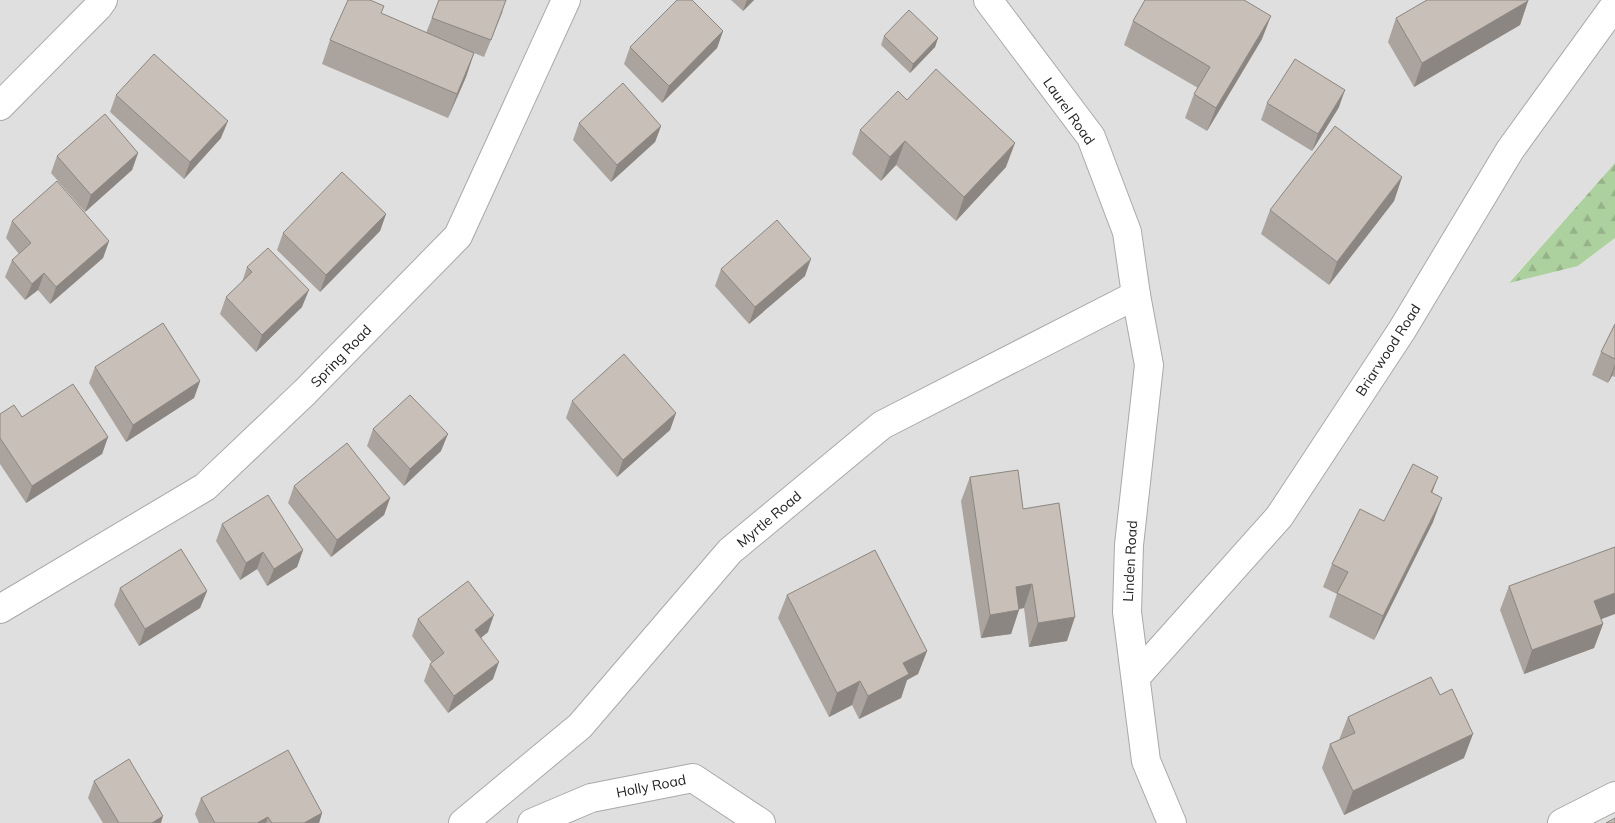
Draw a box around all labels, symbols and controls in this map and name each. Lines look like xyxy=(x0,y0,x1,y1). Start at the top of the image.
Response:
street label: Laurel Road xyxy=(1039,74,1099,148)
street label: Briarwood Road xyxy=(1352,301,1424,399)
street label: Spring Road xyxy=(307,321,375,391)
street label: Myrtle Road xyxy=(733,487,805,551)
street label: Linden Road xyxy=(1119,520,1141,602)
street label: Holly Road xyxy=(615,770,687,802)

